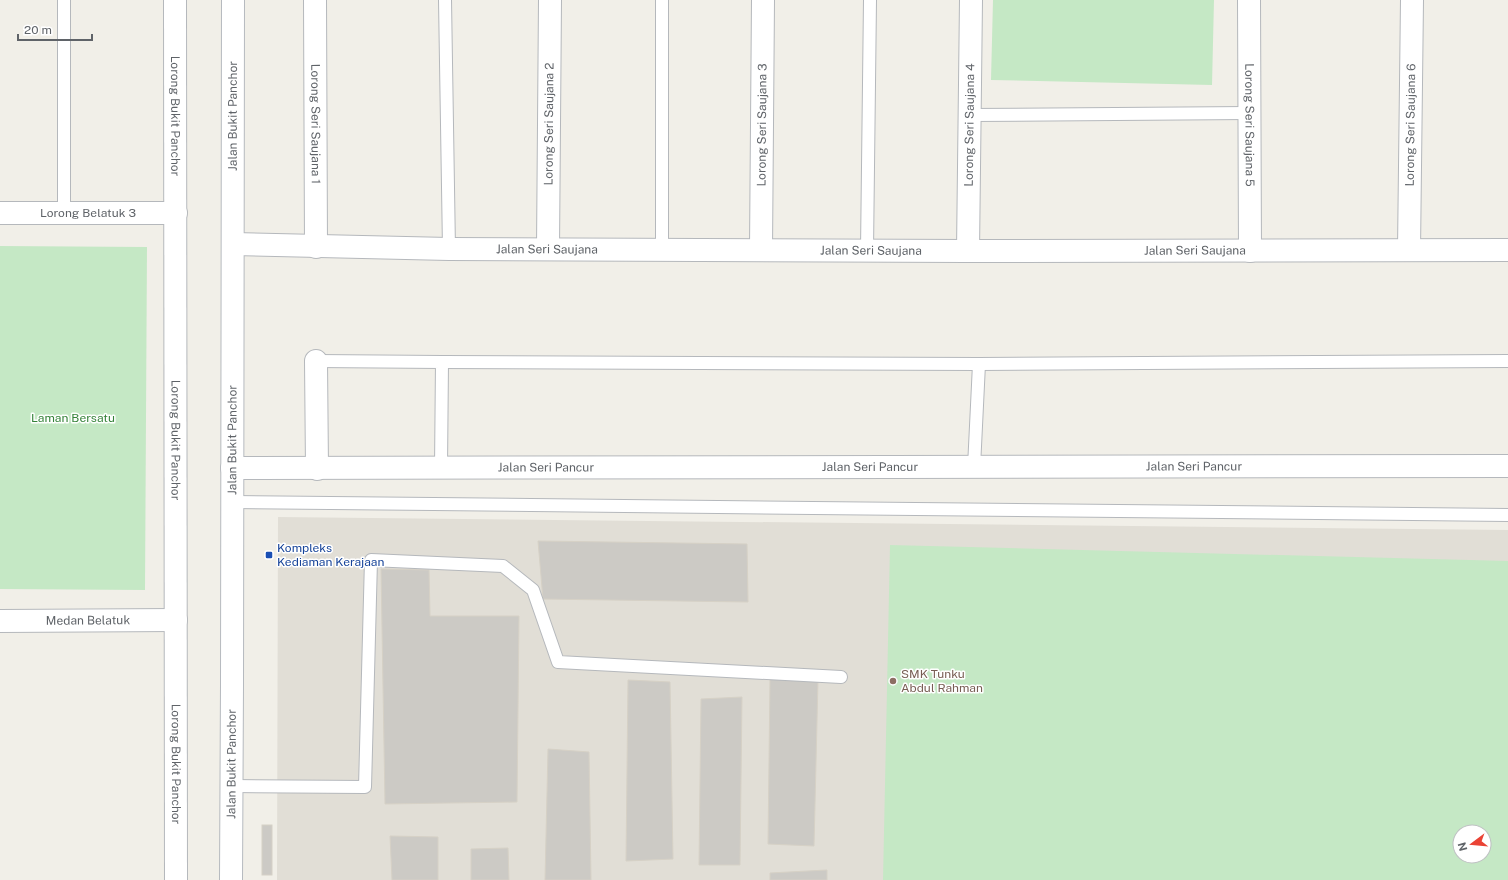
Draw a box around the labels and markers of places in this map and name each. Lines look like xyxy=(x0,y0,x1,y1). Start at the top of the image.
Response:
place label: Kompleks Kediaman Kerajaan xyxy=(277,541,384,569)
marker: Kompleks Kediaman Kerajaan xyxy=(264,550,274,560)
place label: SMK Tunku Abdul Rahman xyxy=(901,667,983,695)
marker: SMK Tunku Abdul Rahman xyxy=(888,676,898,686)

